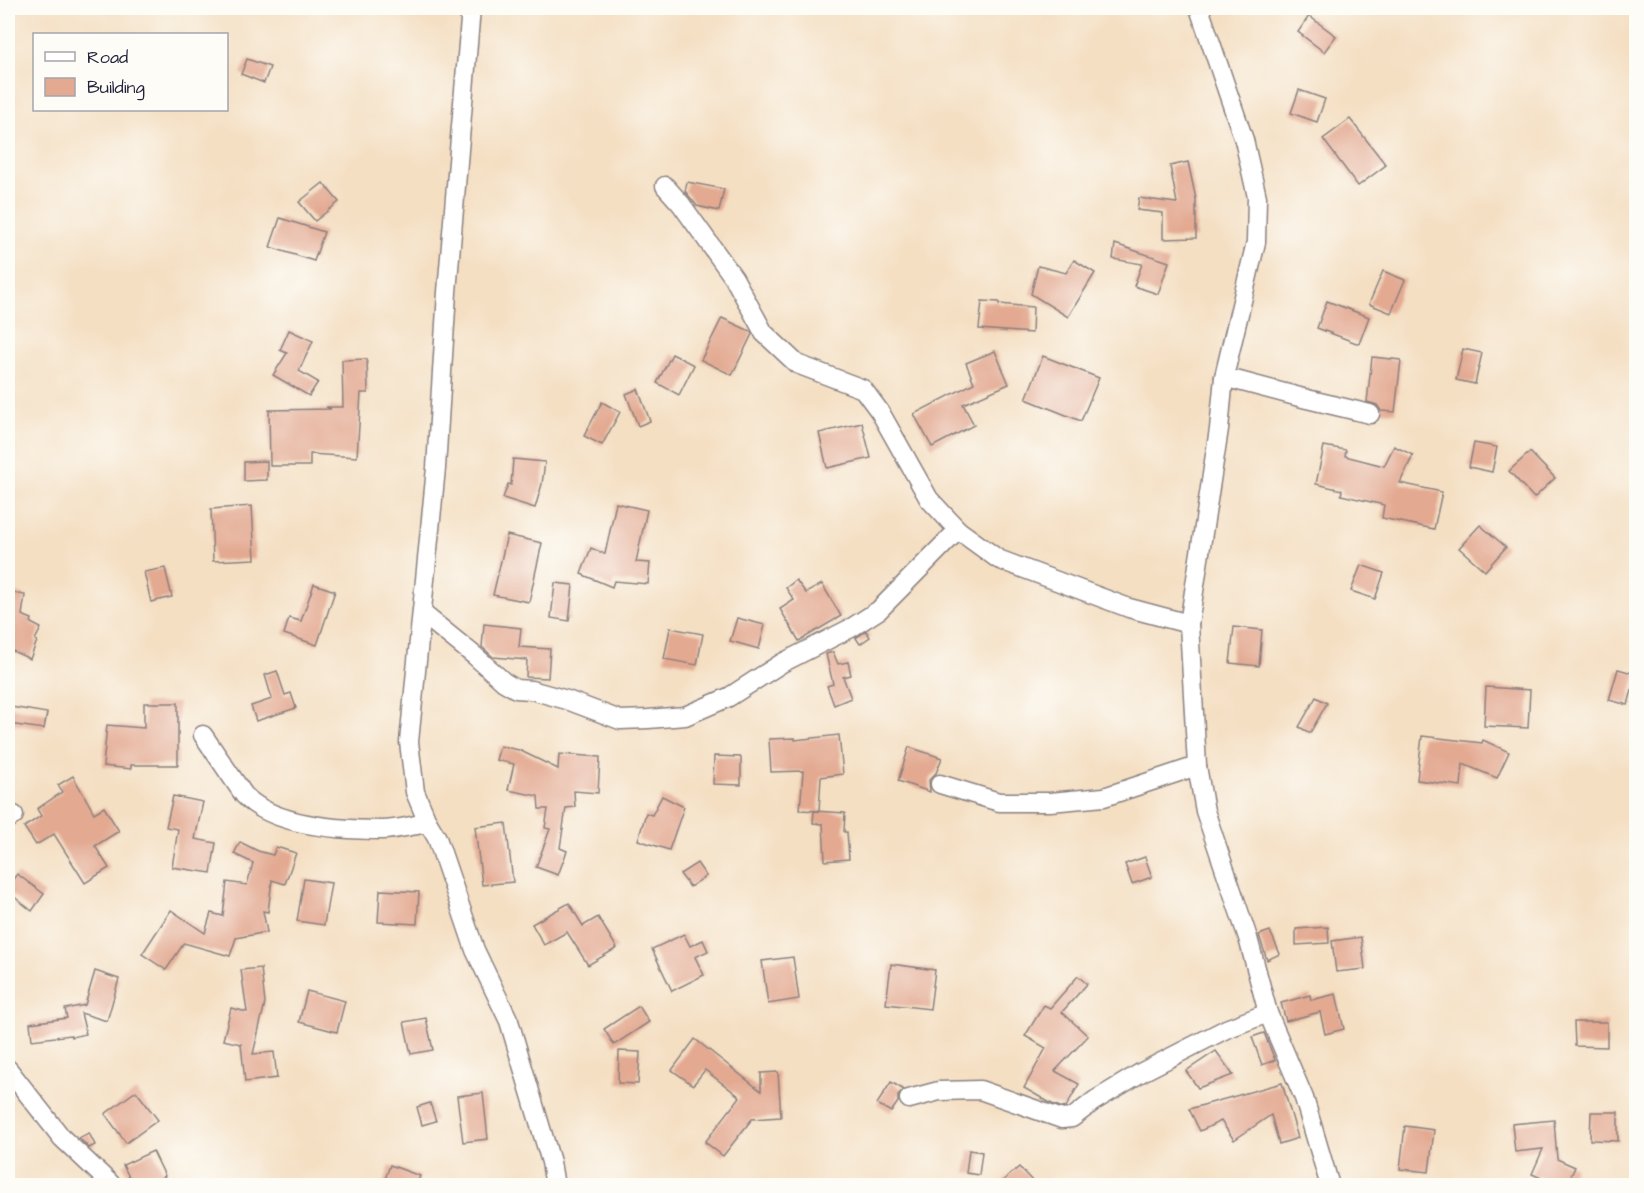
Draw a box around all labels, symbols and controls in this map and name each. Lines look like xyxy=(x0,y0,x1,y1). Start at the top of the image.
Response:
legend xyxy=(33,33,228,111)
text: Road xyxy=(87,45,128,70)
text: Building xyxy=(87,75,145,101)

